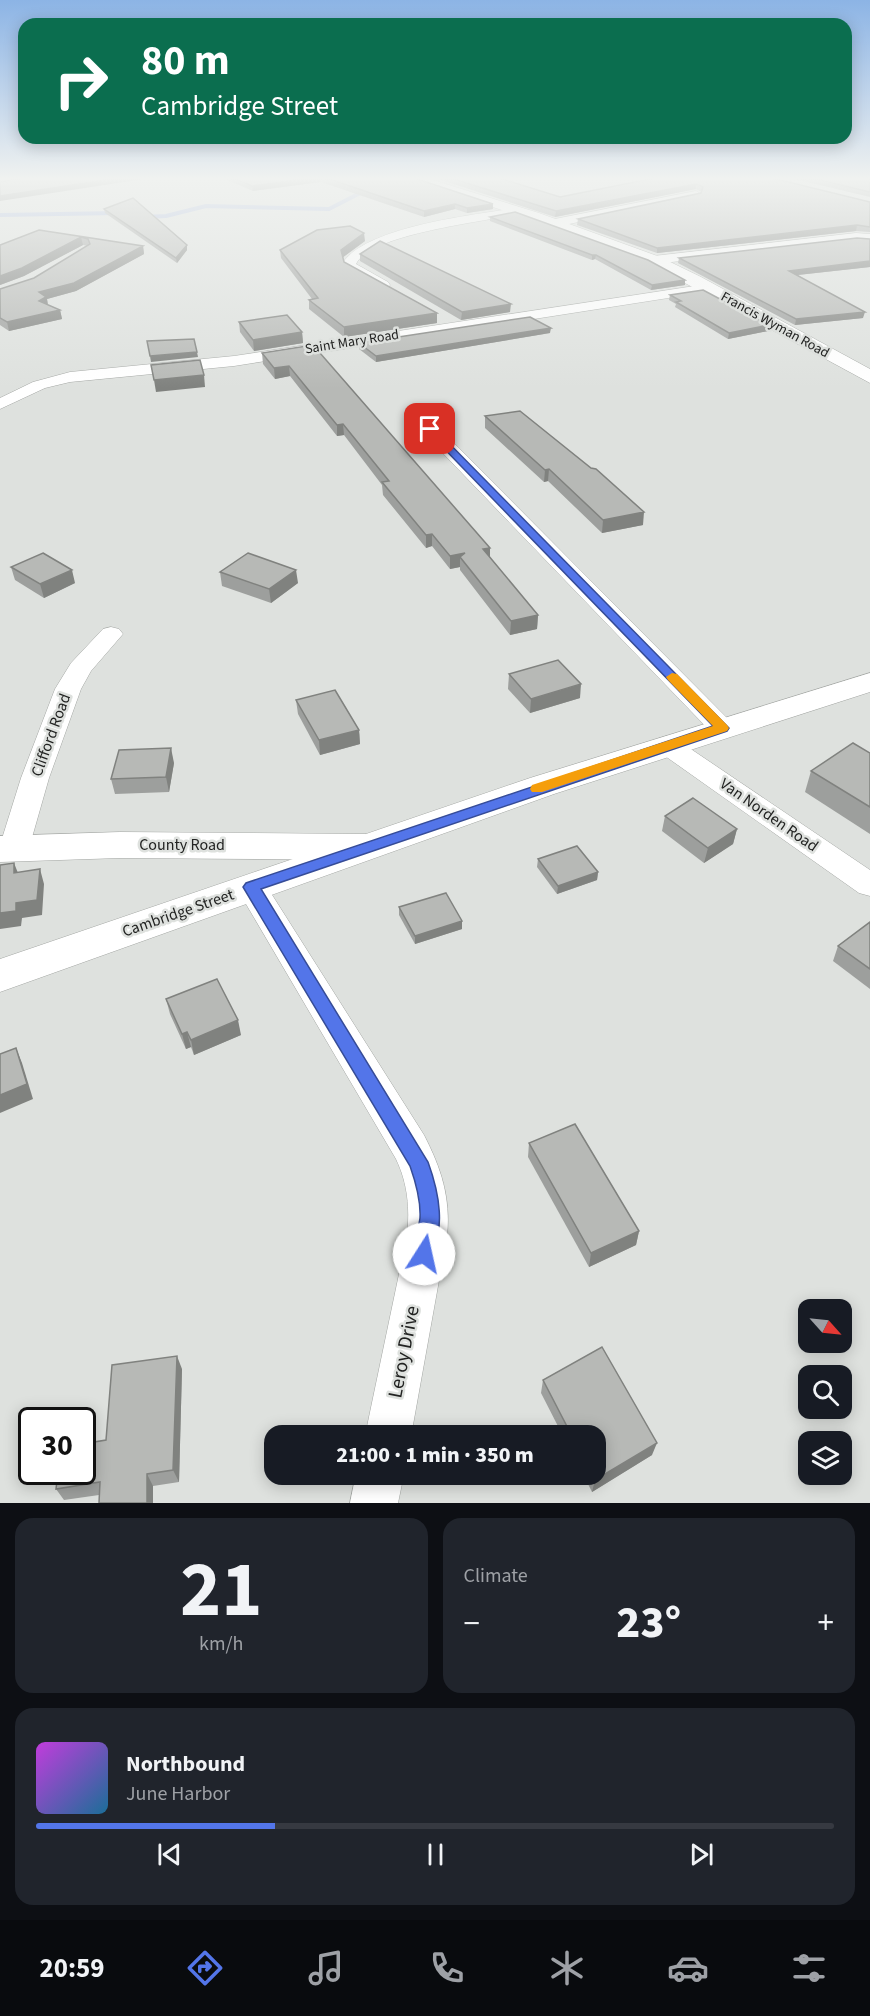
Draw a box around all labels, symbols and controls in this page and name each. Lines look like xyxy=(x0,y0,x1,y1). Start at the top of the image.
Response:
text: 80 m xyxy=(141,31,230,91)
icon: right xyxy=(42,42,120,120)
text: Cambridge Street xyxy=(141,87,338,126)
street label: Francis Wyman Road xyxy=(717,287,833,363)
street label: Saint Mary Road xyxy=(304,325,400,359)
pin xyxy=(404,403,455,454)
icon: arrive xyxy=(413,412,446,445)
street label: Clifford Road xyxy=(26,690,76,780)
street label: Van Norden Road xyxy=(715,773,823,857)
street label: County Road xyxy=(139,834,225,856)
street label: Cambridge Street xyxy=(119,883,237,942)
position arrow xyxy=(392,1222,456,1286)
north arrow xyxy=(798,1299,852,1353)
map controls xyxy=(798,1299,852,1485)
street label: Leroy Drive xyxy=(381,1303,427,1401)
button: search xyxy=(798,1365,852,1419)
speed limit sign: 30 xyxy=(18,1407,96,1485)
button: layers xyxy=(798,1431,852,1485)
text: 21:00 · 1 min · 350 m xyxy=(336,1439,534,1471)
text: 21 xyxy=(180,1535,262,1646)
text: Climate xyxy=(464,1562,528,1590)
text: 23° xyxy=(616,1591,681,1655)
text: − xyxy=(464,1600,480,1647)
text: + xyxy=(818,1600,834,1647)
text: km/h xyxy=(199,1630,243,1658)
text: Northbound xyxy=(126,1748,245,1780)
text: June Harbor xyxy=(126,1780,230,1808)
icon: previous xyxy=(153,1838,186,1871)
icon: pause xyxy=(419,1838,452,1871)
icon: next xyxy=(685,1838,718,1871)
icon: directions xyxy=(184,1947,226,1989)
icon: music xyxy=(305,1947,347,1989)
icon: phone xyxy=(426,1947,468,1989)
icon: climate xyxy=(546,1947,588,1989)
icon: car xyxy=(667,1947,709,1989)
icon: filters xyxy=(788,1947,830,1989)
text: 20:59 xyxy=(39,1949,105,1988)

